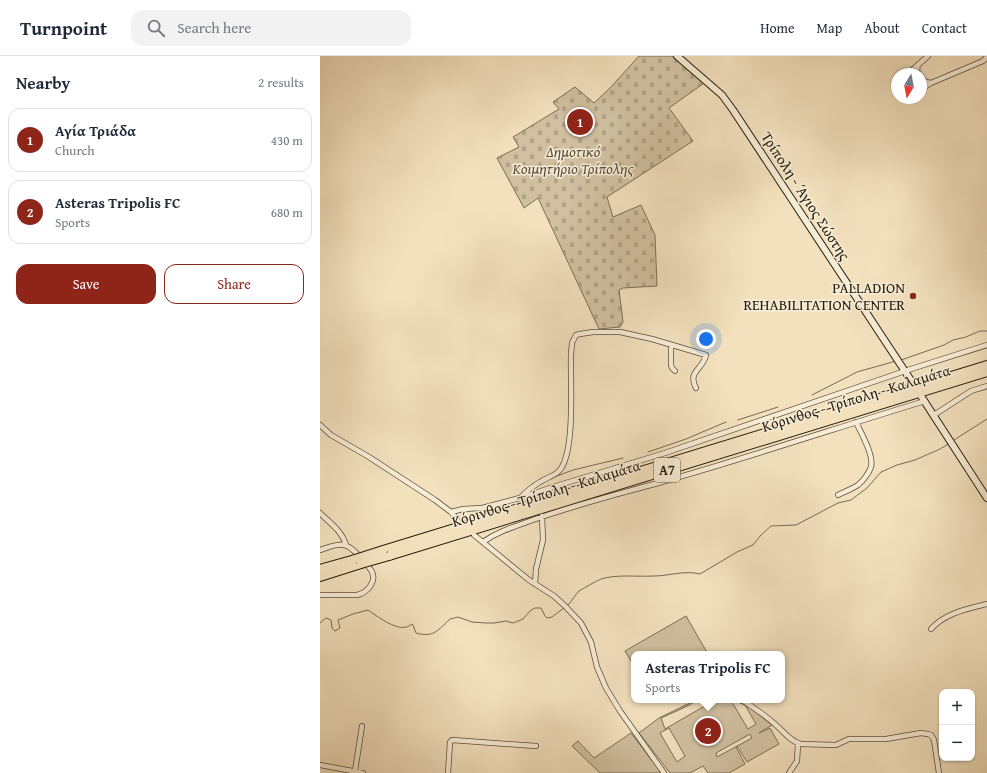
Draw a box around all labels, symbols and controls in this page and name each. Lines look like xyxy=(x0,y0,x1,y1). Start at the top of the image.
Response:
search box xyxy=(131,10,411,46)
text: Turnpoint xyxy=(20,14,107,42)
icon: search xyxy=(145,17,167,39)
text: Search here xyxy=(177,17,251,38)
text: Home xyxy=(760,18,795,38)
text: Map xyxy=(817,18,842,38)
text: About xyxy=(864,18,900,38)
text: Contact xyxy=(922,18,967,38)
north arrow xyxy=(891,68,927,104)
text: Nearby xyxy=(16,70,70,95)
text: 2 results xyxy=(258,73,304,92)
pin: 1 xyxy=(567,107,593,137)
text: Αγία Τριάδα xyxy=(55,120,136,141)
street label: Τρίπολη - Άγιος Σώστης xyxy=(757,128,856,265)
text: 1 xyxy=(27,131,33,150)
text: 430 m xyxy=(271,131,303,150)
text: Church xyxy=(55,141,94,160)
park label: Δημοτικό Κοιμητήριο Τρίπολης xyxy=(511,141,634,179)
text: Asteras Tripolis FC xyxy=(55,192,180,213)
text: 2 xyxy=(27,203,33,222)
text: 680 m xyxy=(271,203,303,222)
text: Sports xyxy=(55,213,90,232)
button: Save xyxy=(16,264,156,304)
button: Share xyxy=(164,264,304,304)
place label: PALLADION REHABILITATION CENTER xyxy=(743,277,905,315)
marker: PALLADION REHABILITATION CENTER xyxy=(908,291,918,301)
your location xyxy=(696,329,716,349)
street label: Κόρινθος - Τρίπολη - Καλαμάτα xyxy=(759,359,953,437)
street label: Κόρινθος - Τρίπολη - Καλαμάτα xyxy=(449,454,643,532)
road number: Α7 xyxy=(654,458,680,482)
popup xyxy=(631,651,785,703)
text: Asteras Tripolis FC xyxy=(645,657,771,678)
text: Sports xyxy=(645,678,680,697)
map controls xyxy=(939,689,975,761)
button: + xyxy=(939,689,975,725)
pin: 2 xyxy=(695,716,721,746)
button: − xyxy=(939,725,975,761)

